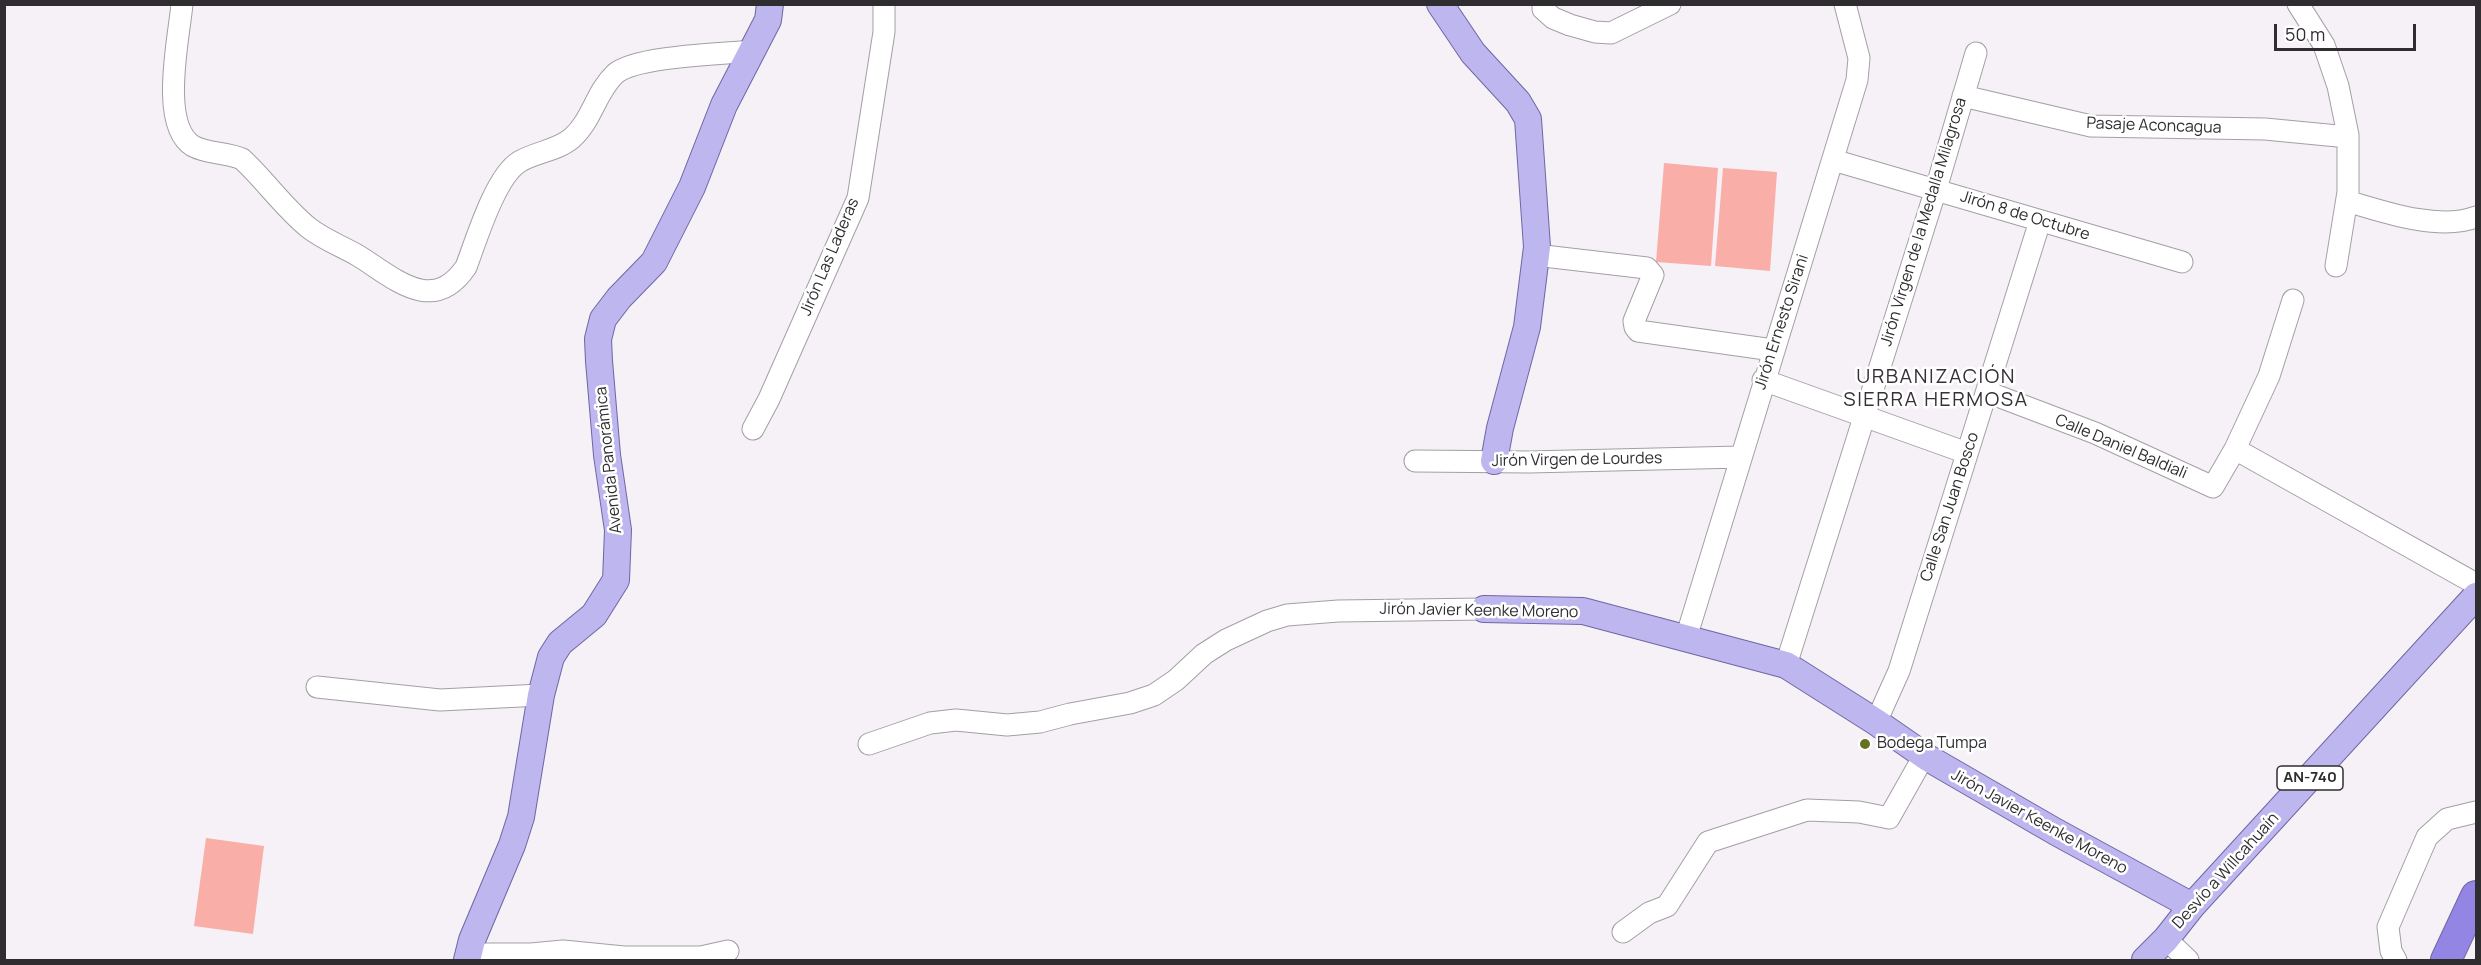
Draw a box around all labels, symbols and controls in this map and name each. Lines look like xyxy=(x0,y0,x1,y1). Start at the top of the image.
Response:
scale bar xyxy=(2277,12,2420,50)
text: 50 m xyxy=(2285,22,2325,46)
street label: Jirón Virgen de la Medalla Milagrosa xyxy=(1877,95,1971,349)
street label: Pasaje Aconcagua xyxy=(2086,114,2222,138)
street label: Jirón 8 de Octubre xyxy=(1958,187,2092,245)
street label: Jirón Las Laderas xyxy=(797,195,863,319)
street label: Jirón Ernesto Sirani xyxy=(1751,252,1813,392)
district label: URBANIZACIÓN SIERRA HERMOSA xyxy=(1843,365,2029,412)
street label: Avenida Panorámica xyxy=(592,386,626,534)
street label: Calle Daniel Baldiali xyxy=(2052,411,2190,483)
street label: Calle San Juan Bosco xyxy=(1917,430,1983,584)
street label: Jirón Virgen de Lourdes xyxy=(1491,449,1663,471)
street label: Jirón Javier Keenke Moreno xyxy=(1379,600,1579,622)
place label: Bodega Tumpa xyxy=(1877,734,1987,754)
marker: Bodega Tumpa xyxy=(1858,737,1872,751)
street label: Jirón Javier Keenke Moreno xyxy=(1947,765,2131,879)
road number: AN-740 xyxy=(2277,766,2343,790)
street label: Desvío a Willcahuaín xyxy=(2169,809,2283,933)

